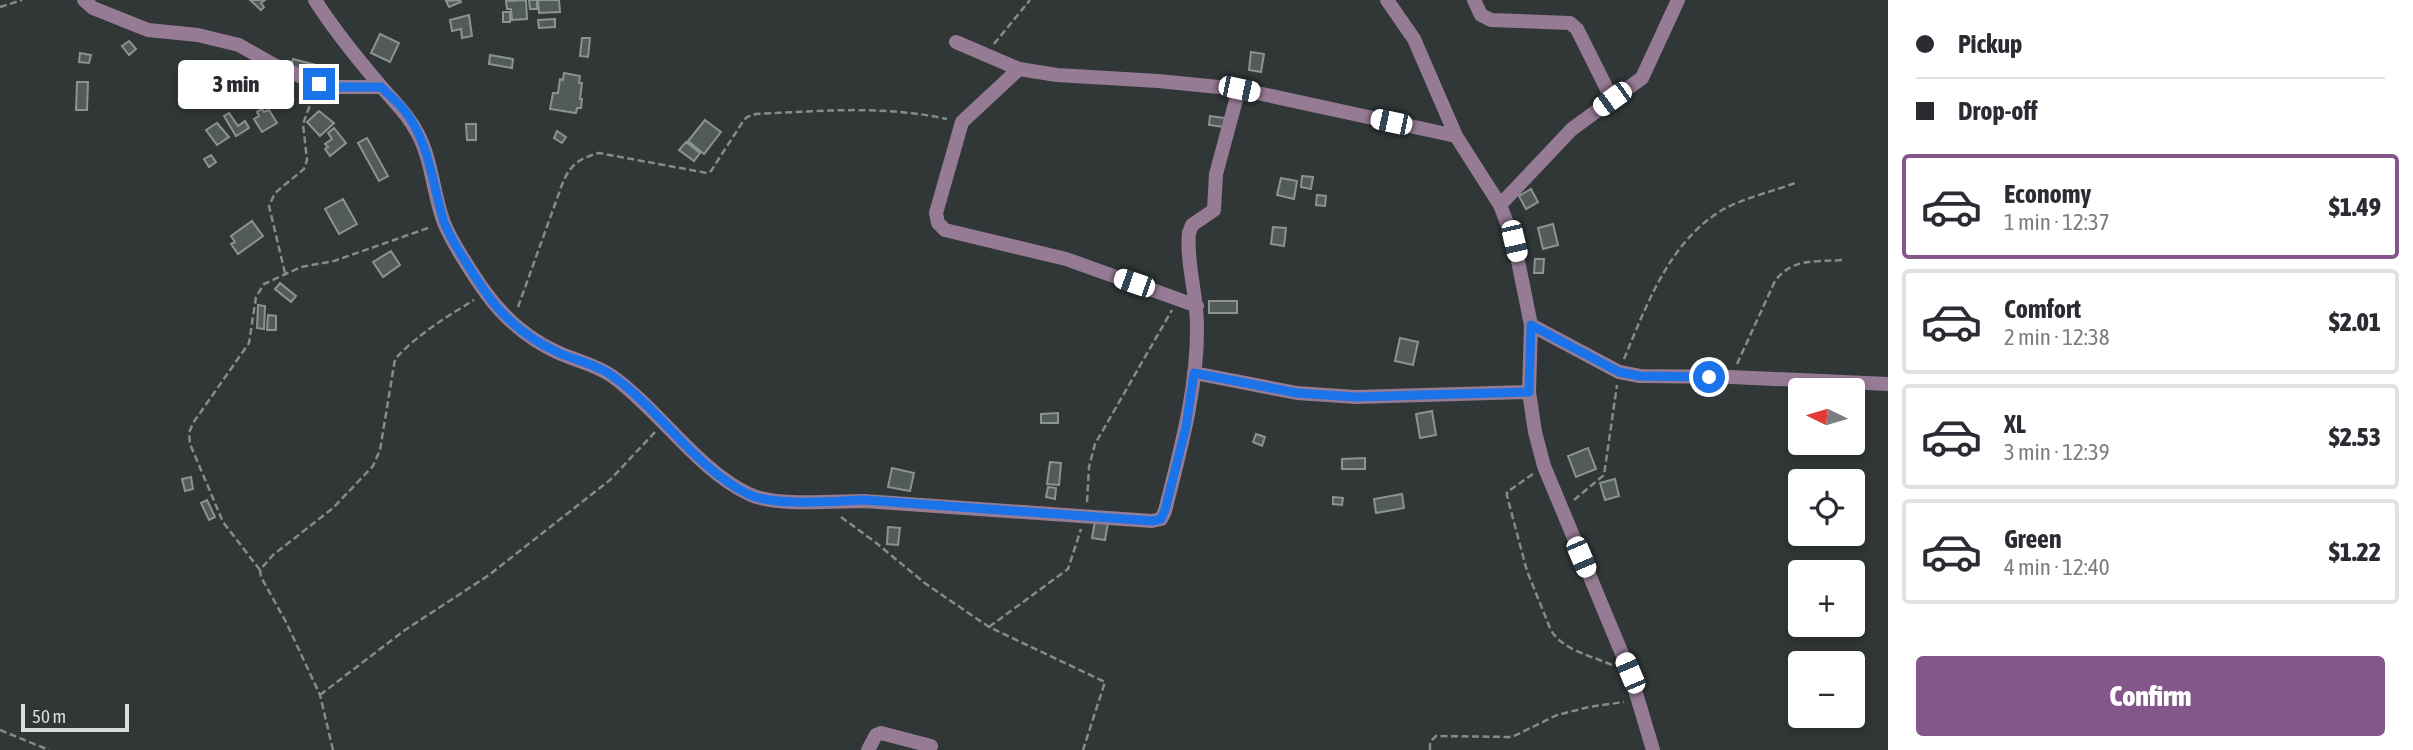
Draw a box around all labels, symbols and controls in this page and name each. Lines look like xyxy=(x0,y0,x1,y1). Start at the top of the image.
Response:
text: Pickup xyxy=(1958,29,2022,59)
callout: 3 min xyxy=(179,60,294,108)
route end xyxy=(303,68,335,100)
text: 3 min xyxy=(213,71,259,97)
car xyxy=(1217,74,1262,104)
car xyxy=(1589,78,1636,120)
text: Drop-off xyxy=(1958,96,2038,126)
car xyxy=(1369,107,1414,137)
icon: car xyxy=(1920,175,1983,238)
text: Economy xyxy=(2004,179,2091,209)
text: $1.49 xyxy=(2329,192,2381,222)
text: 1 min · 12:37 xyxy=(2004,209,2110,235)
car xyxy=(1500,218,1529,264)
car xyxy=(1111,266,1158,300)
icon: car xyxy=(1920,290,1983,353)
text: Comfort xyxy=(2004,294,2081,324)
text: $2.01 xyxy=(2329,307,2381,337)
text: 2 min · 12:38 xyxy=(2004,324,2110,350)
route start xyxy=(1693,361,1725,393)
north arrow xyxy=(1788,378,1866,455)
map controls xyxy=(1788,378,1865,728)
icon: car xyxy=(1920,405,1983,468)
text: XL xyxy=(2004,409,2026,439)
text: $2.53 xyxy=(2329,422,2381,452)
text: 3 min · 12:39 xyxy=(2004,439,2110,465)
button: locate xyxy=(1788,469,1865,546)
icon: car xyxy=(1920,520,1983,583)
text: Green xyxy=(2004,524,2062,554)
car xyxy=(1564,534,1599,580)
text: $1.22 xyxy=(2329,537,2381,567)
text: 4 min · 12:40 xyxy=(2004,554,2110,580)
button: + xyxy=(1788,560,1865,637)
car xyxy=(1613,650,1648,696)
button: − xyxy=(1788,651,1865,728)
button: Confirm xyxy=(1916,656,2385,736)
scale bar xyxy=(21,701,130,733)
text: 50 m xyxy=(32,705,66,727)

